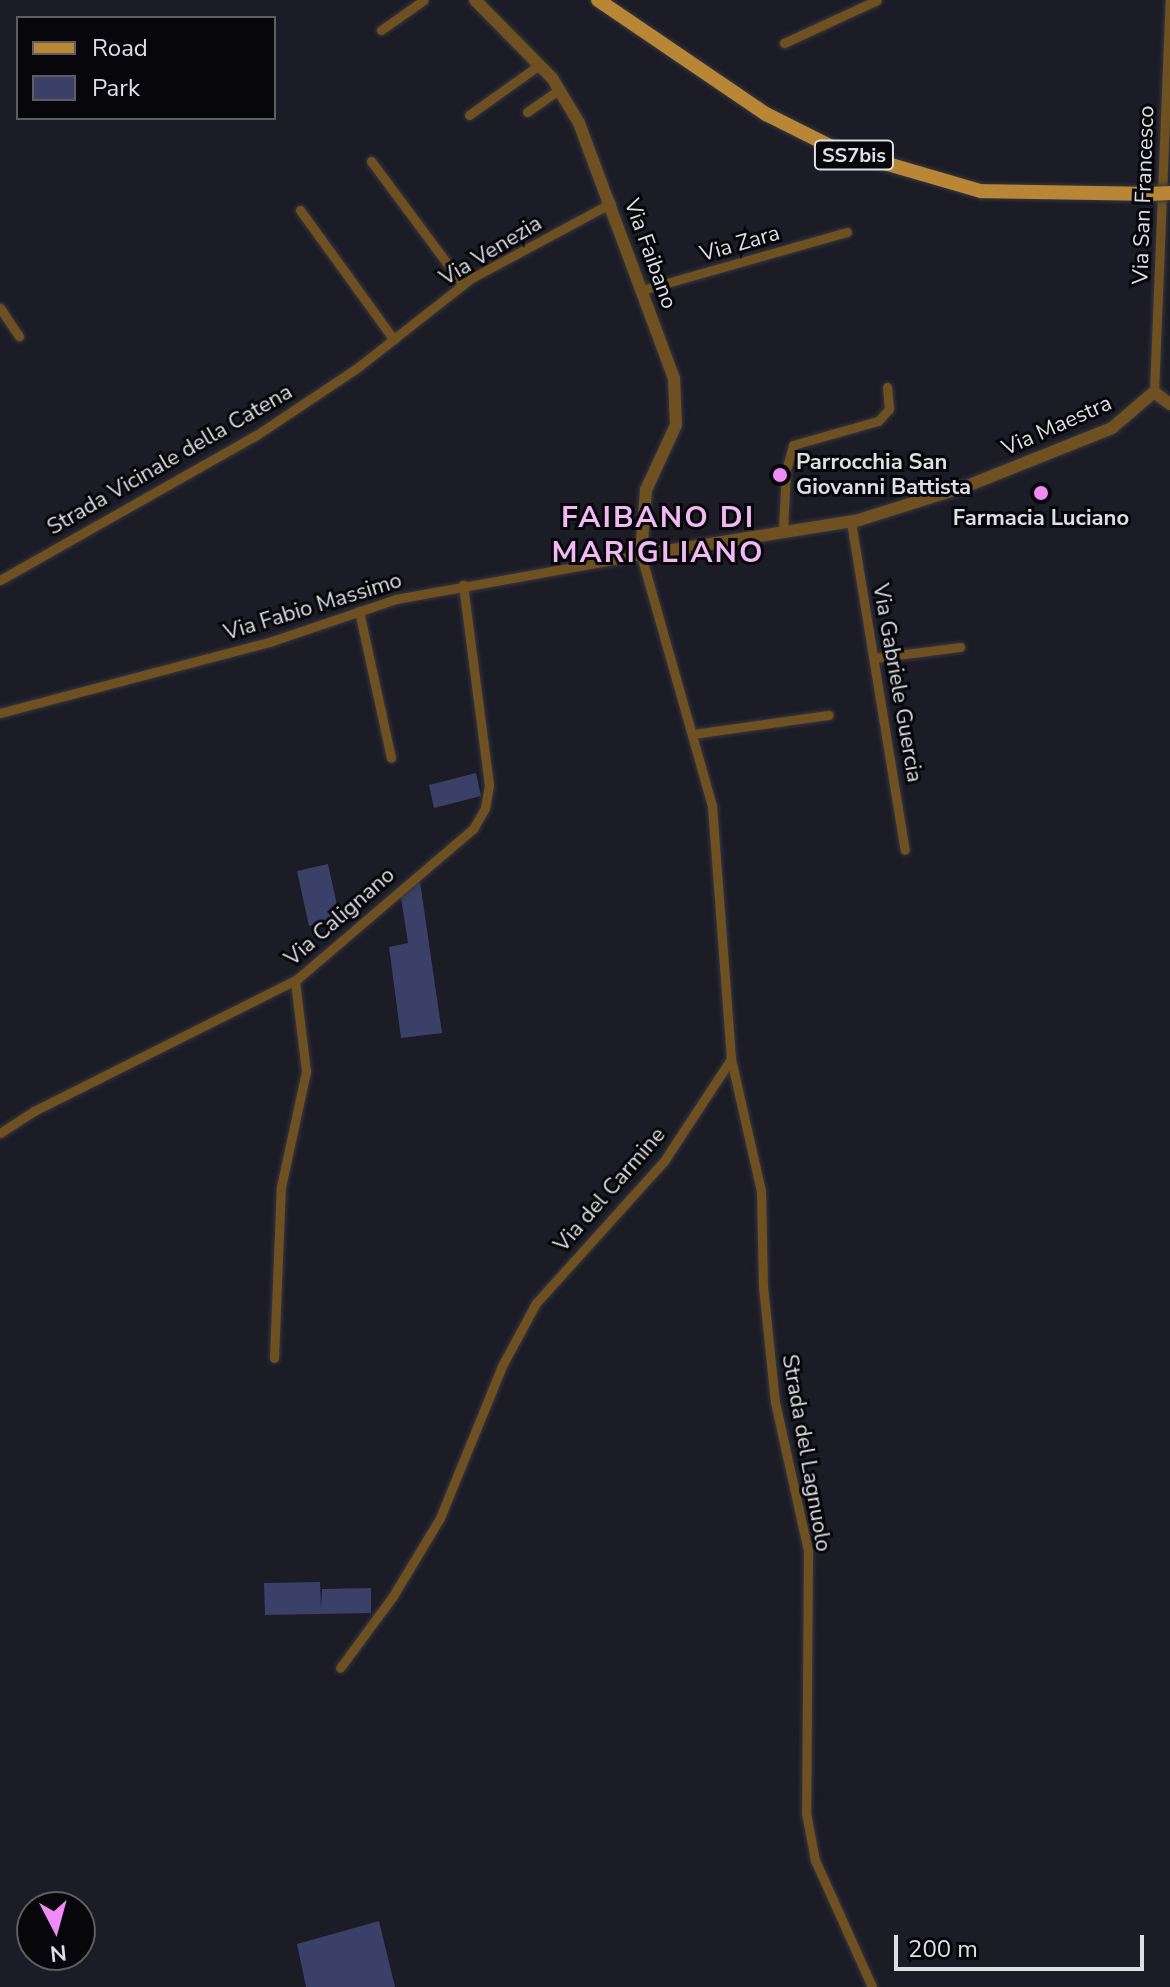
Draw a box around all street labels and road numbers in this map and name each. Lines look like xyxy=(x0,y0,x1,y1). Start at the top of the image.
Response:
street label: Via San Francesco xyxy=(1128,105,1160,285)
road number: SS7bis xyxy=(812,139,896,171)
street label: Via Faibano xyxy=(618,195,682,313)
street label: Via Venezia xyxy=(435,210,547,292)
street label: Via Zara xyxy=(697,220,783,268)
street label: Strada Vicinale della Catena xyxy=(43,379,297,541)
street label: Via Maestra xyxy=(998,390,1116,462)
street label: Via Fabio Massimo xyxy=(221,567,405,647)
street label: Via Gabriele Guercia xyxy=(867,582,927,784)
street label: Via Calignano xyxy=(280,862,400,972)
street label: Via del Carmine xyxy=(549,1122,671,1258)
street label: Strada del Lagnuolo xyxy=(776,1352,836,1554)

